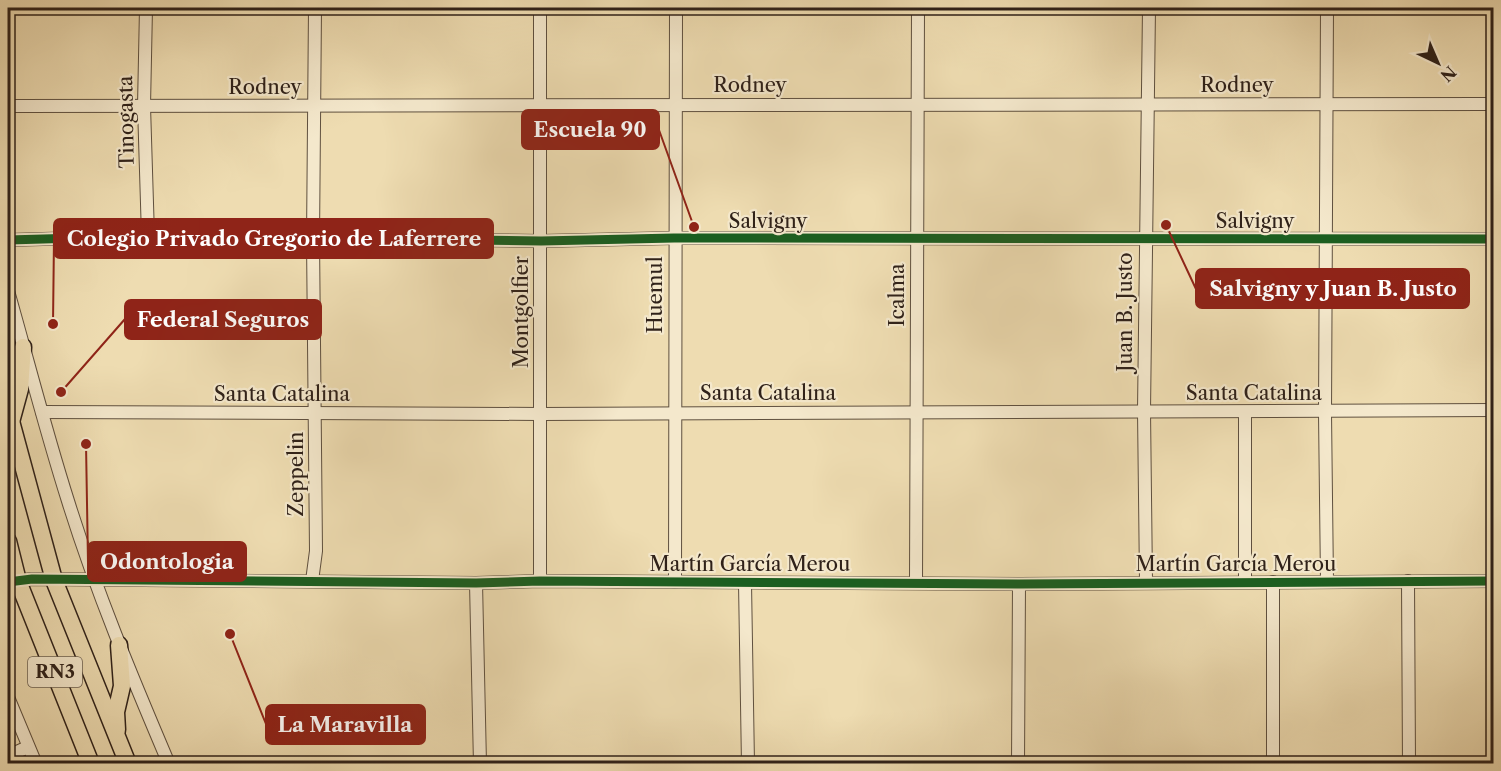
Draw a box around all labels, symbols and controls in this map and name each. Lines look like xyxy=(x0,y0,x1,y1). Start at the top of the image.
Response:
north arrow xyxy=(1408,33,1468,93)
text: N xyxy=(1436,62,1460,86)
street label: Rodney xyxy=(713,73,788,97)
street label: Rodney xyxy=(1200,73,1275,97)
street label: Tinogasta xyxy=(113,75,139,169)
street label: Rodney xyxy=(228,75,303,99)
callout: Escuela 90 xyxy=(522,110,659,149)
text: Escuela 90 xyxy=(533,117,647,142)
street label: Salvigny xyxy=(729,209,808,233)
street label: Salvigny xyxy=(1216,209,1295,233)
callout: Colegio Privado Gregorio de Laferrere xyxy=(54,219,493,258)
text: Colegio Privado Gregorio de Laferrere xyxy=(67,226,481,251)
street label: Juan B. Justo xyxy=(1113,252,1137,375)
street label: Montgolfier xyxy=(509,255,533,368)
street label: Huemul xyxy=(643,256,667,334)
street label: Icalma xyxy=(885,263,909,327)
callout: Salvigny y Juan B. Justo xyxy=(1196,269,1469,308)
text: Salvigny y Juan B. Justo xyxy=(1209,276,1457,301)
callout: Federal Seguros xyxy=(125,300,321,339)
text: Federal Seguros xyxy=(137,307,309,332)
street label: Santa Catalina xyxy=(700,381,837,405)
street label: Santa Catalina xyxy=(1186,381,1323,405)
street label: Santa Catalina xyxy=(214,382,351,406)
street label: Zeppelin xyxy=(284,431,308,517)
callout: Odontologia xyxy=(88,542,246,581)
text: Odontologia xyxy=(100,549,235,574)
street label: Martín García Merou xyxy=(650,552,850,576)
street label: Martín García Merou xyxy=(1136,552,1336,576)
road number: RN3 xyxy=(28,657,82,687)
callout: La Maravilla xyxy=(266,705,425,744)
text: La Maravilla xyxy=(277,712,413,737)

